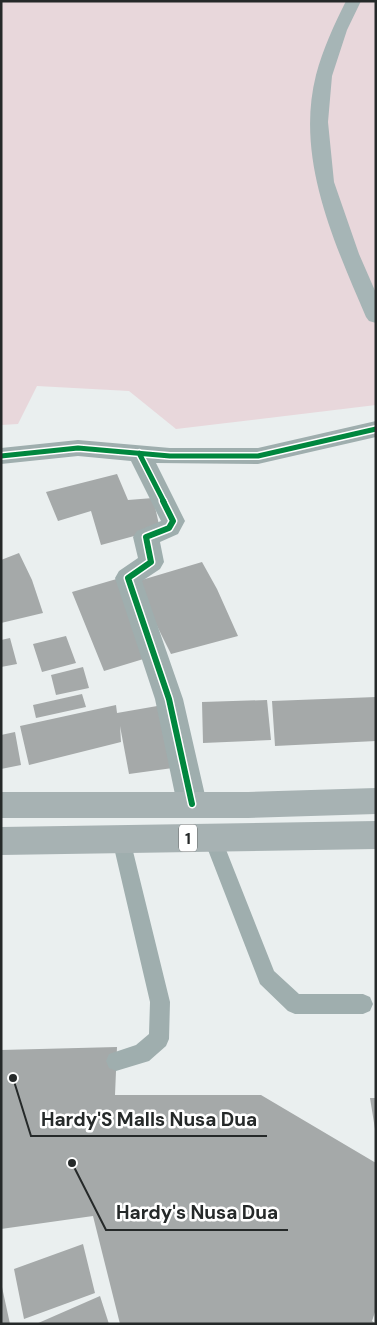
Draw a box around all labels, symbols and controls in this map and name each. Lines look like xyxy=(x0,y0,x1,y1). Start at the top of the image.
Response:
road number: 1 xyxy=(179,824,197,851)
callout: Hardy'S Malls Nusa Dua xyxy=(31,1102,267,1136)
text: Hardy'S Malls Nusa Dua xyxy=(41,1107,257,1132)
callout: Hardy's Nusa Dua xyxy=(106,1196,288,1230)
text: Hardy's Nusa Dua xyxy=(116,1200,278,1225)

